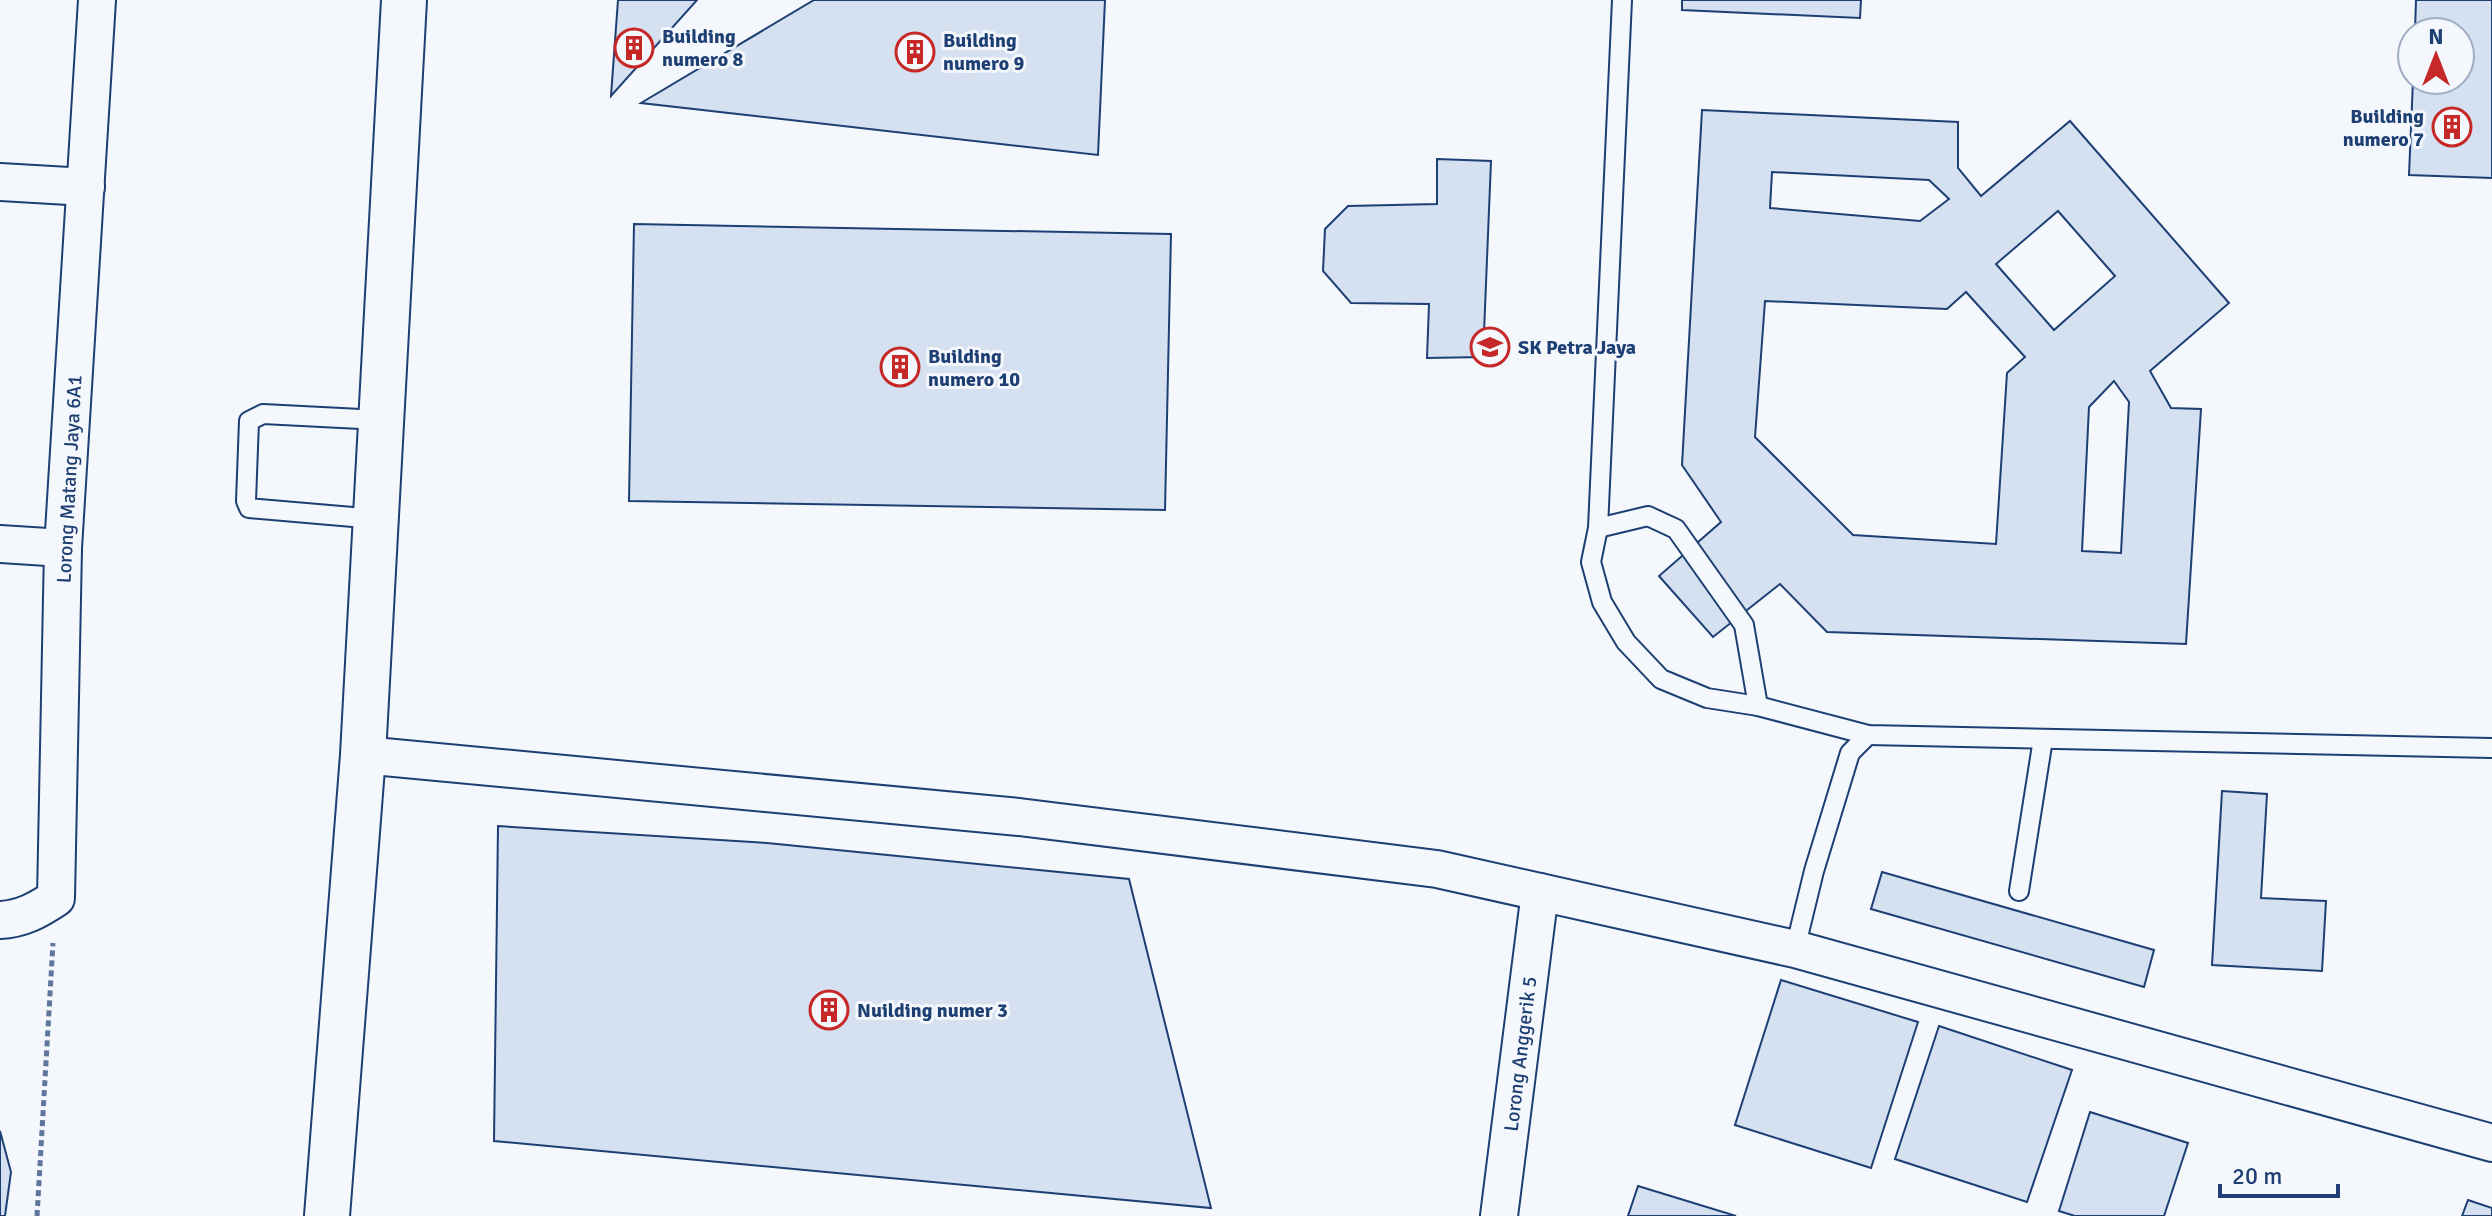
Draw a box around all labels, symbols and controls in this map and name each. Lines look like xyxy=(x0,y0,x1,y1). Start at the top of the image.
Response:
north arrow xyxy=(2396,16,2476,96)
text: N xyxy=(2428,23,2444,50)
place label: Building numero 8 xyxy=(662,24,744,72)
building icon: Building numero 8 xyxy=(613,27,655,69)
place label: Building numero 9 xyxy=(943,28,1025,76)
building icon: Building numero 9 xyxy=(894,31,936,73)
place label: Building numero 7 xyxy=(2343,104,2424,152)
building icon: Building numero 7 xyxy=(2431,106,2473,148)
school or university icon: SK Petra Jaya xyxy=(1469,326,1511,368)
place label: SK Petra Jaya xyxy=(1518,335,1636,360)
place label: Building numero 10 xyxy=(928,344,1020,392)
building icon: Building numero 10 xyxy=(879,346,921,388)
street label: Lorong Matang Jaya 6A1 xyxy=(52,374,87,584)
street label: Lorong Anggerik 5 xyxy=(1499,975,1542,1133)
building icon: Nuilding numer 3 xyxy=(808,989,850,1031)
place label: Nuilding numer 3 xyxy=(857,998,1008,1023)
scale bar xyxy=(2220,1148,2338,1198)
text: 20 m xyxy=(2232,1161,2282,1191)

